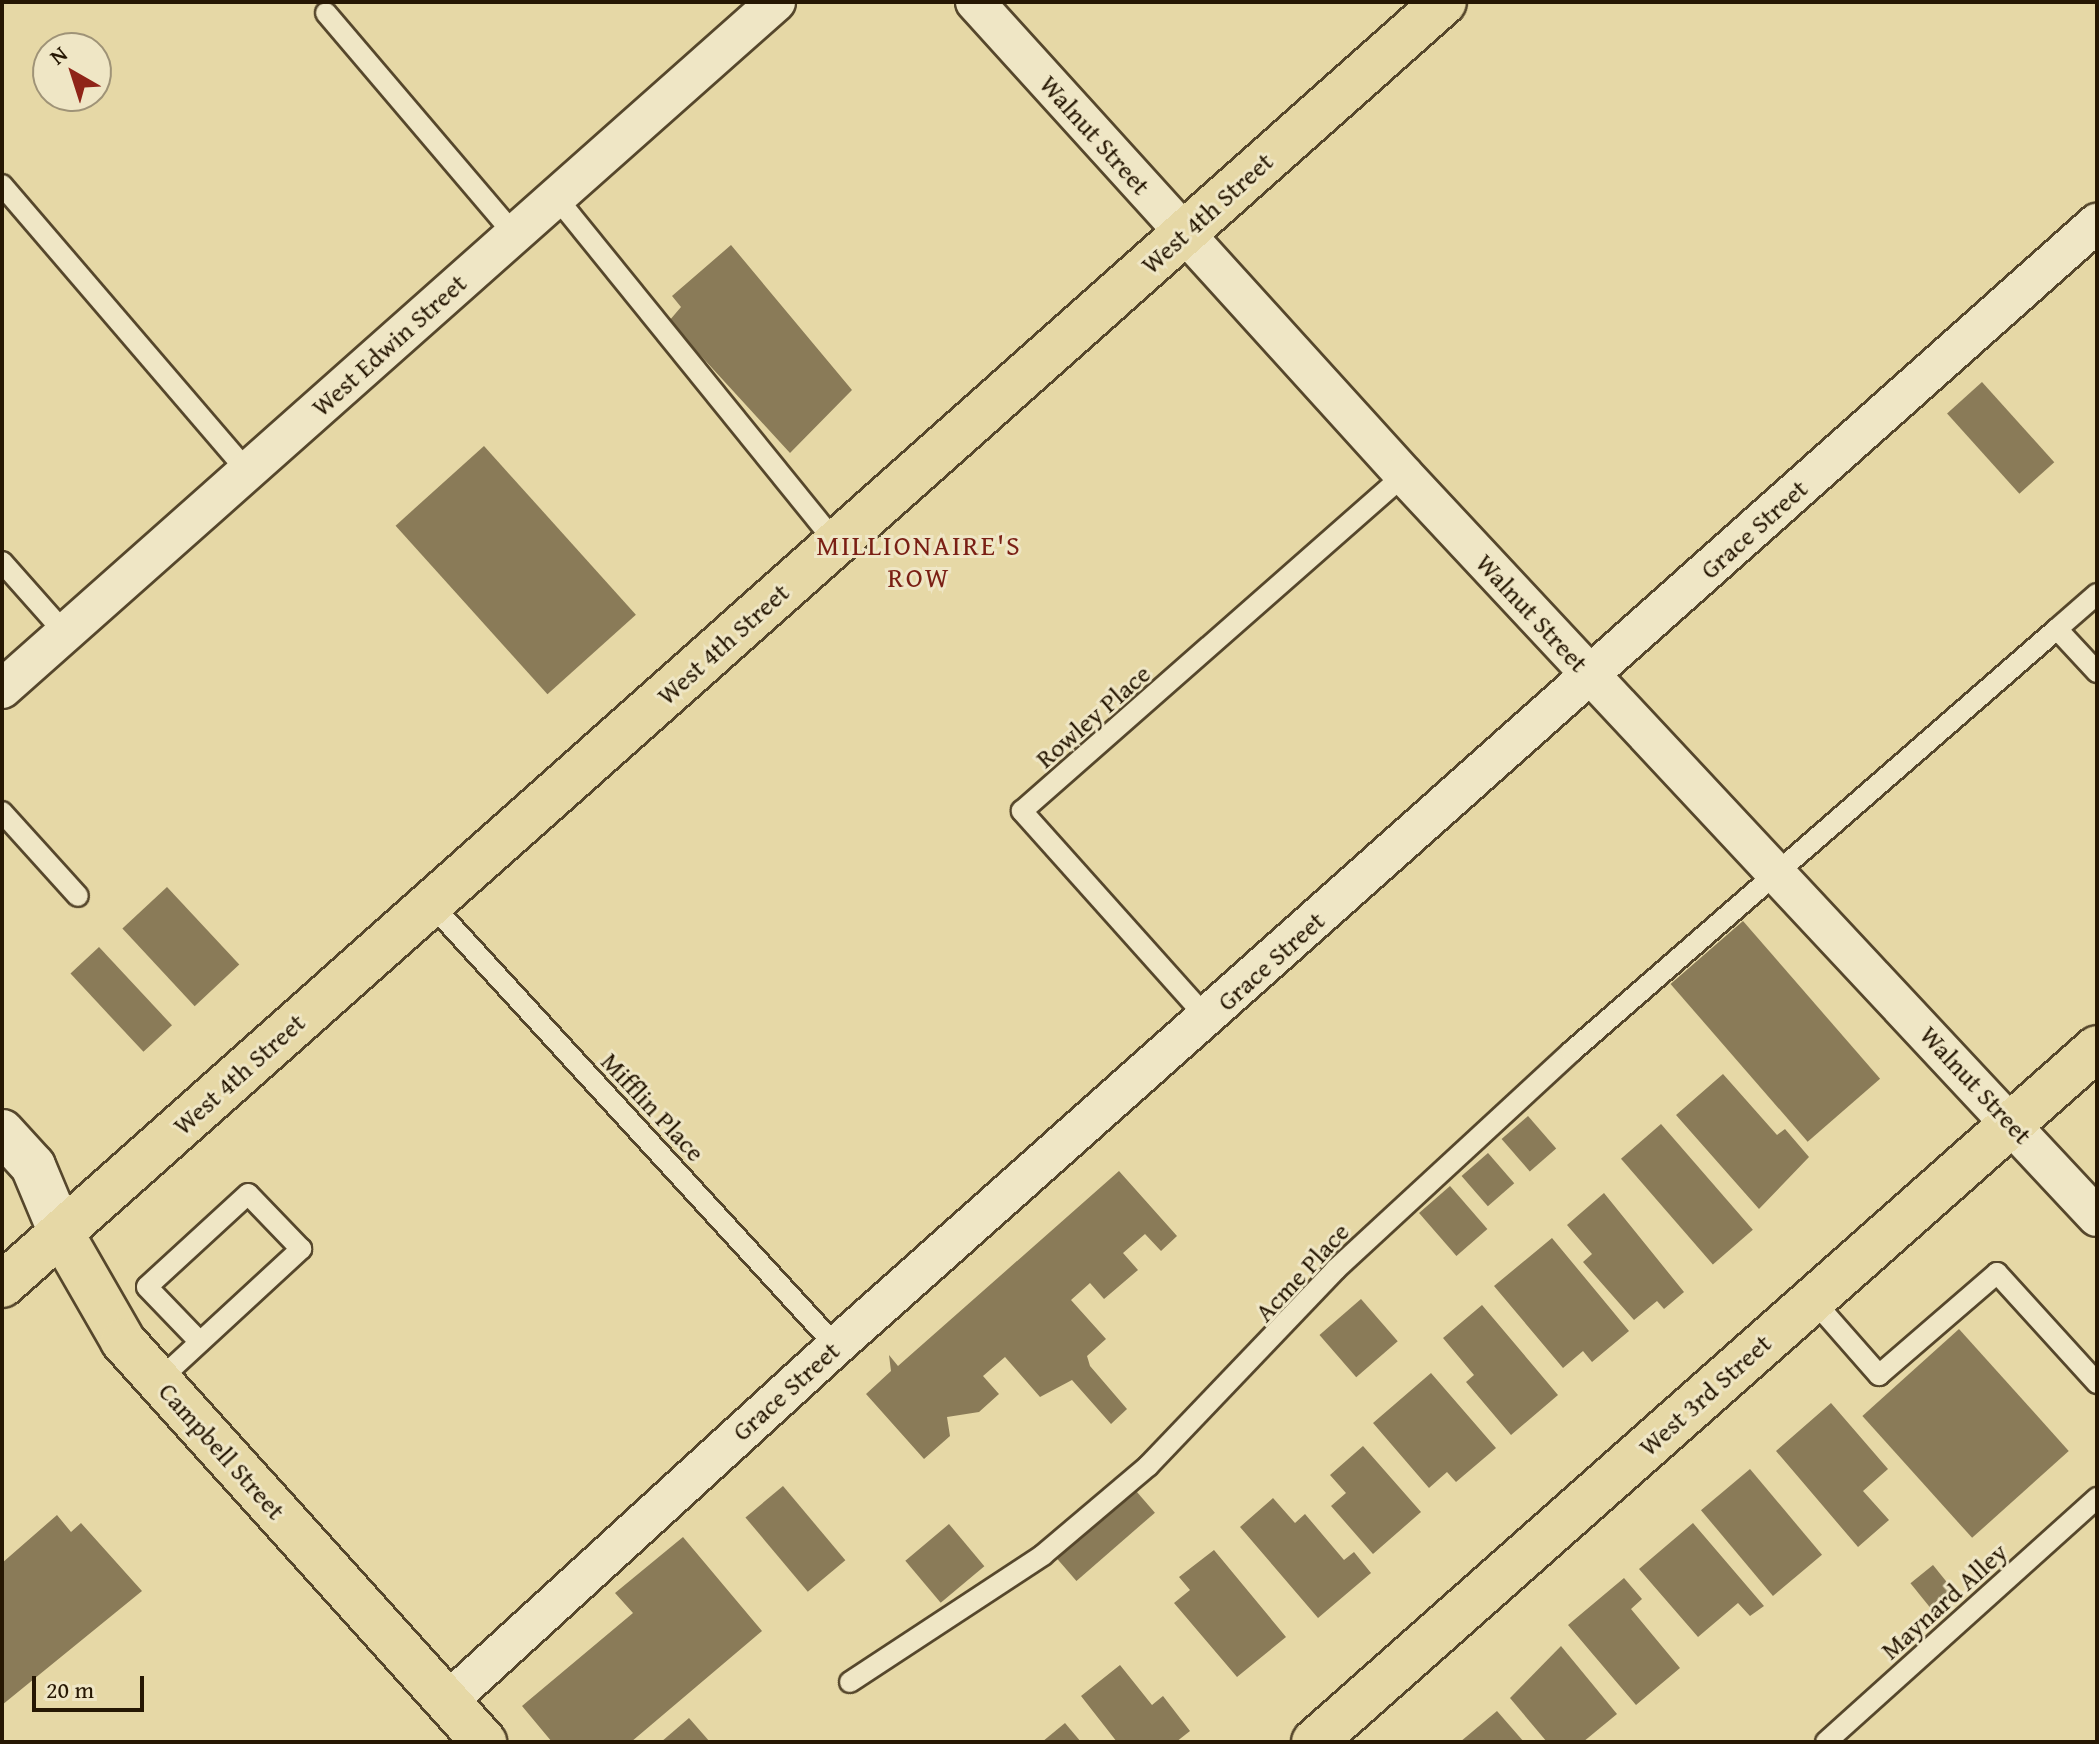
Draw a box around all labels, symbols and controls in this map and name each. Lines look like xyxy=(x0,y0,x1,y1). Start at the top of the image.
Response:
north arrow xyxy=(32,32,112,112)
text: N xyxy=(42,38,74,72)
street label: Walnut Street xyxy=(1033,69,1157,201)
street label: West 4th Street xyxy=(1135,146,1279,280)
street label: West Edwin Street xyxy=(305,267,473,423)
street label: Grace Street xyxy=(1694,473,1814,585)
district label: MILLIONAIRE'S ROW xyxy=(816,528,1022,594)
street label: Walnut Street xyxy=(1469,548,1595,678)
street label: West 4th Street xyxy=(651,577,795,711)
street label: Rowley Place xyxy=(1029,658,1157,774)
street label: Grace Street xyxy=(1211,905,1331,1017)
street label: West 4th Street xyxy=(167,1007,311,1141)
street label: Walnut Street xyxy=(1913,1020,2039,1150)
street label: Mifflin Place xyxy=(595,1046,711,1168)
street label: Acme Place xyxy=(1248,1216,1356,1328)
street label: West 3rd Street xyxy=(1633,1328,1777,1462)
street label: Grace Street xyxy=(726,1335,846,1447)
street label: Campbell Street xyxy=(152,1376,292,1526)
street label: Maynard Alley xyxy=(1874,1536,2014,1666)
scale bar xyxy=(36,1660,148,1710)
text: 20 m xyxy=(46,1672,94,1707)

